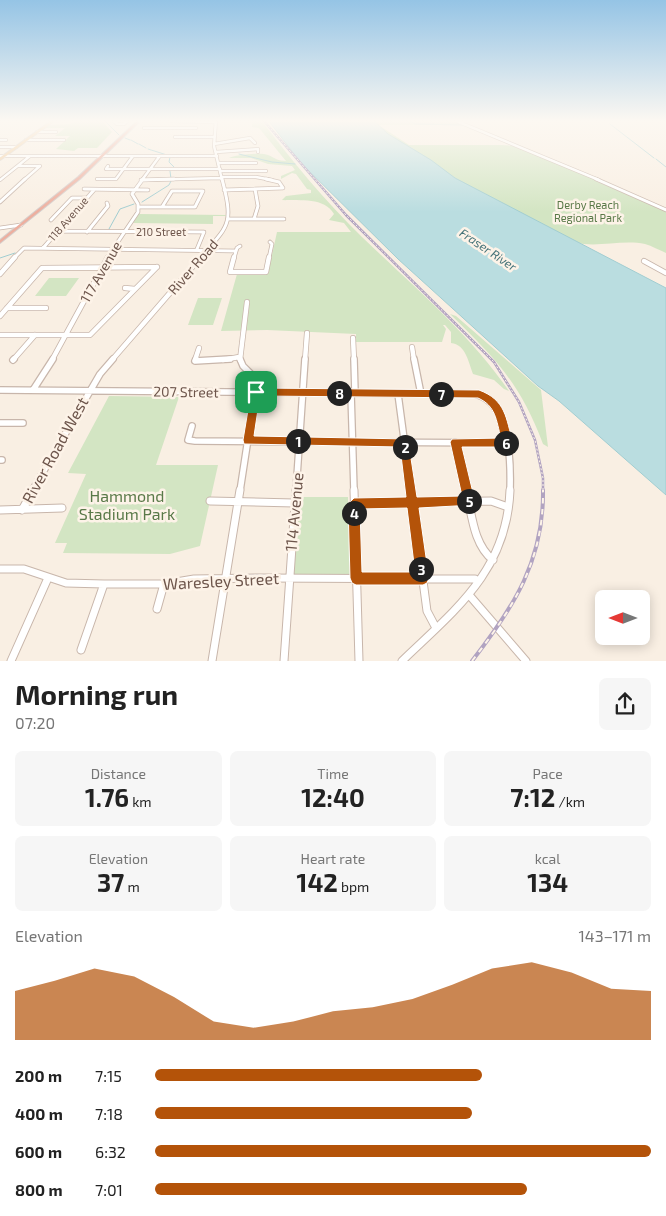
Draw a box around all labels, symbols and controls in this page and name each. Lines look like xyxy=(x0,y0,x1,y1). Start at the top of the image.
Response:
street label: 118 Avenue xyxy=(45,194,90,243)
park label: Derby Reach Regional Park xyxy=(554,198,622,224)
street label: 210 Street xyxy=(136,225,186,238)
water label: Fraser River xyxy=(457,225,520,273)
street label: River Road xyxy=(164,236,221,298)
street label: 117 Avenue xyxy=(76,238,125,305)
pin xyxy=(235,371,277,413)
icon: arrive xyxy=(242,378,270,406)
pin: 8 xyxy=(326,380,352,406)
street label: 207 Street xyxy=(153,382,219,401)
pin: 7 xyxy=(428,382,454,406)
text: 8 xyxy=(335,385,344,402)
text: 7 xyxy=(438,386,445,403)
street label: River Road West xyxy=(18,393,92,506)
pin: 1 xyxy=(286,428,310,454)
pin: 6 xyxy=(494,430,518,456)
text: 1 xyxy=(295,433,302,450)
pin: 2 xyxy=(392,434,418,460)
text: 6 xyxy=(502,435,511,452)
text: 2 xyxy=(401,439,410,456)
street label: 114 Avenue xyxy=(281,472,306,552)
park label: Hammond Stadium Park xyxy=(79,486,175,523)
pin: 5 xyxy=(456,488,482,514)
text: 5 xyxy=(466,493,473,510)
pin: 4 xyxy=(342,500,366,526)
text: 4 xyxy=(350,505,359,522)
pin: 3 xyxy=(408,556,434,582)
text: 3 xyxy=(418,561,425,578)
street label: Waresley Street xyxy=(162,568,279,593)
north arrow xyxy=(595,590,650,645)
map controls xyxy=(595,590,650,645)
text: Morning run xyxy=(15,677,178,711)
button: share xyxy=(599,678,651,730)
text: 07:20 xyxy=(15,713,55,732)
text: Distance xyxy=(91,765,146,782)
text: Time xyxy=(317,765,349,782)
text: Pace xyxy=(533,765,563,782)
text: 1.76 xyxy=(85,782,129,812)
text: 12:40 xyxy=(301,782,365,812)
text: 7:12 xyxy=(510,782,555,812)
text: km xyxy=(129,793,152,810)
text: /km xyxy=(555,793,585,810)
text: Elevation xyxy=(89,850,148,867)
text: Heart rate xyxy=(301,850,365,867)
text: kcal xyxy=(535,850,560,867)
text: 37 xyxy=(97,867,124,897)
text: 142 xyxy=(297,867,338,897)
text: 134 xyxy=(527,867,568,897)
text: m xyxy=(124,878,140,895)
text: bpm xyxy=(338,878,369,895)
text: Elevation xyxy=(15,926,83,945)
text: 143–171 m xyxy=(578,926,651,945)
text: 200 m xyxy=(15,1066,62,1085)
text: 7:15 xyxy=(95,1066,122,1085)
text: 400 m xyxy=(15,1104,63,1123)
text: 7:18 xyxy=(95,1104,123,1123)
text: 600 m xyxy=(15,1142,62,1161)
text: 6:32 xyxy=(95,1142,126,1161)
text: 800 m xyxy=(15,1180,63,1199)
text: 7:01 xyxy=(95,1180,123,1199)

